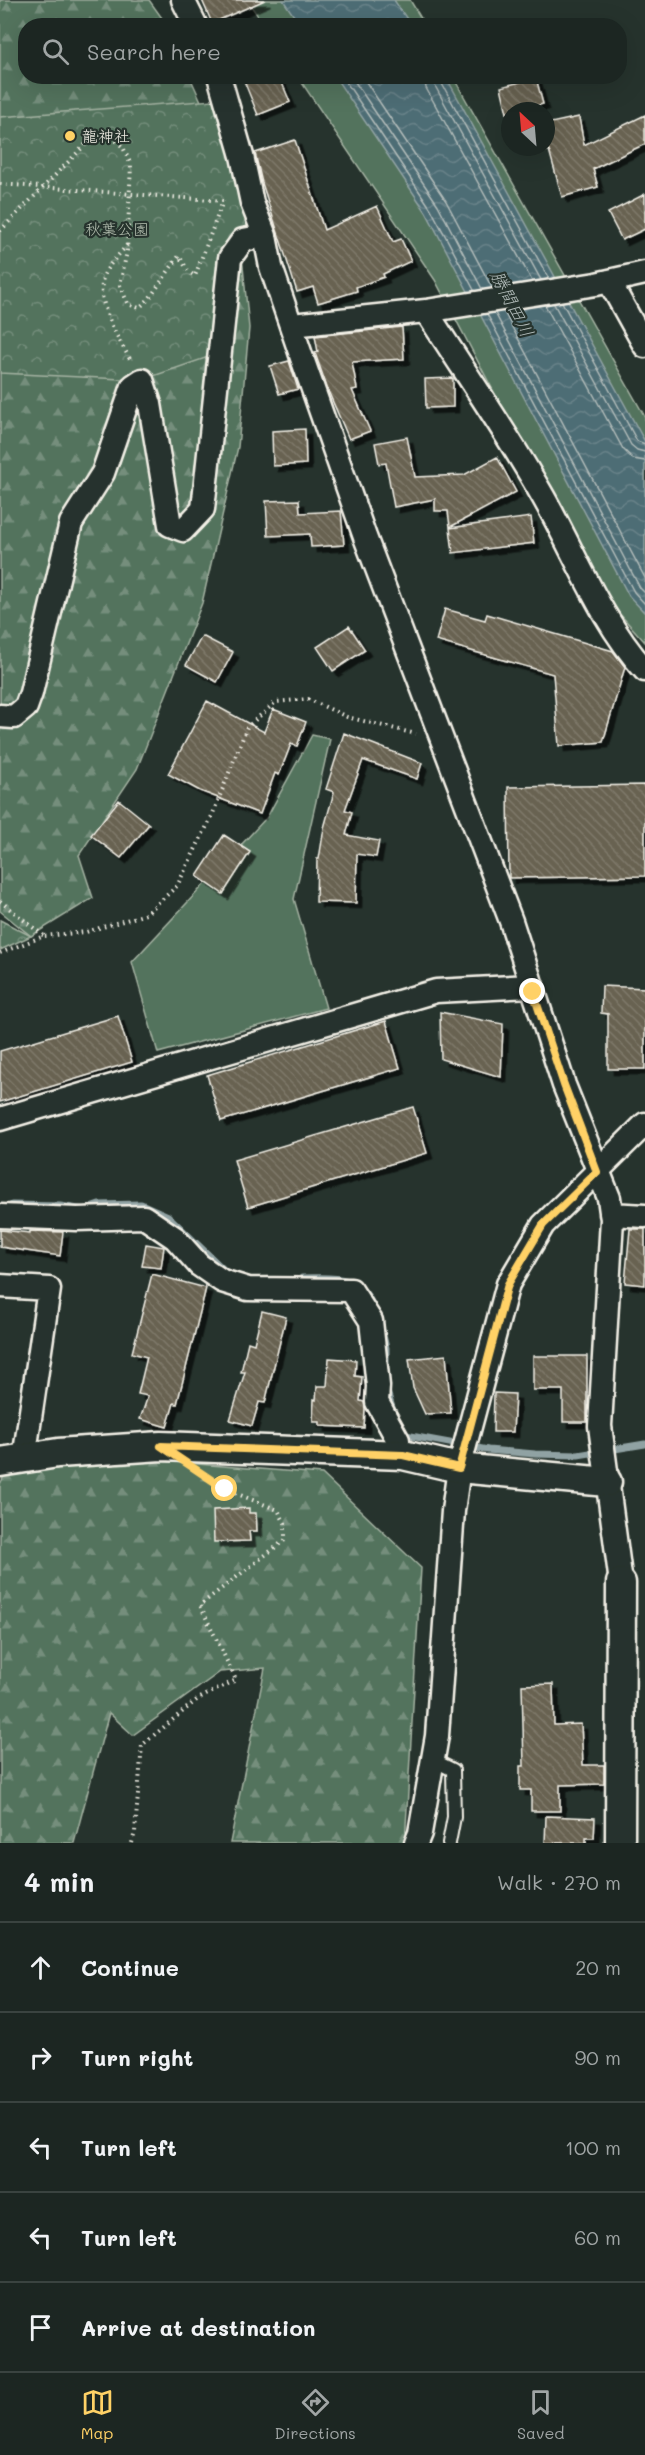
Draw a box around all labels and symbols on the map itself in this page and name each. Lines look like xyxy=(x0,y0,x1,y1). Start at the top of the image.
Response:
north arrow xyxy=(501,102,555,156)
place label: 龍神社 xyxy=(82,125,130,146)
marker: 龍神社 xyxy=(63,129,77,143)
park label: 秋葉公園 xyxy=(85,218,149,239)
water label: 勝間田川 xyxy=(486,266,540,341)
route end xyxy=(519,978,545,1004)
route start xyxy=(211,1475,237,1501)

